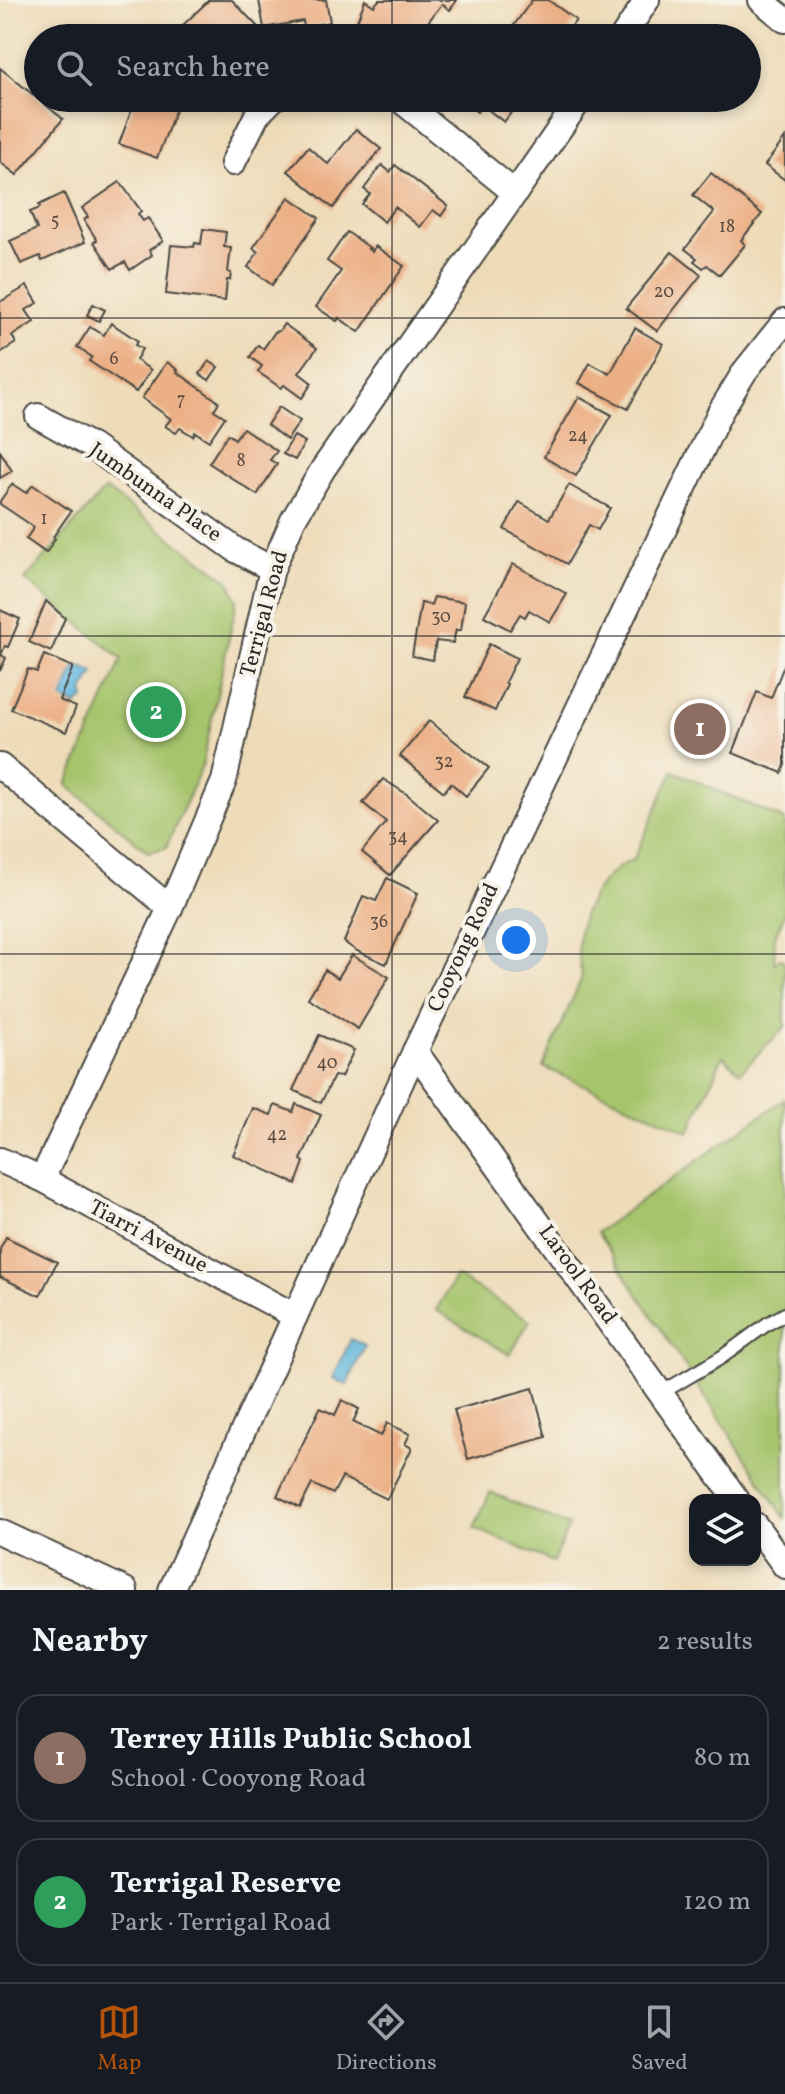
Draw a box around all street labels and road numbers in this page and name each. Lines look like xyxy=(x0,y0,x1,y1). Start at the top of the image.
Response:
street label: Jumbunna Place xyxy=(82,436,228,550)
street label: Terrigal Road xyxy=(233,547,297,681)
street label: Cooyong Road xyxy=(420,878,508,1018)
street label: Tiarri Avenue xyxy=(83,1193,213,1281)
street label: Larool Road xyxy=(530,1219,624,1331)

